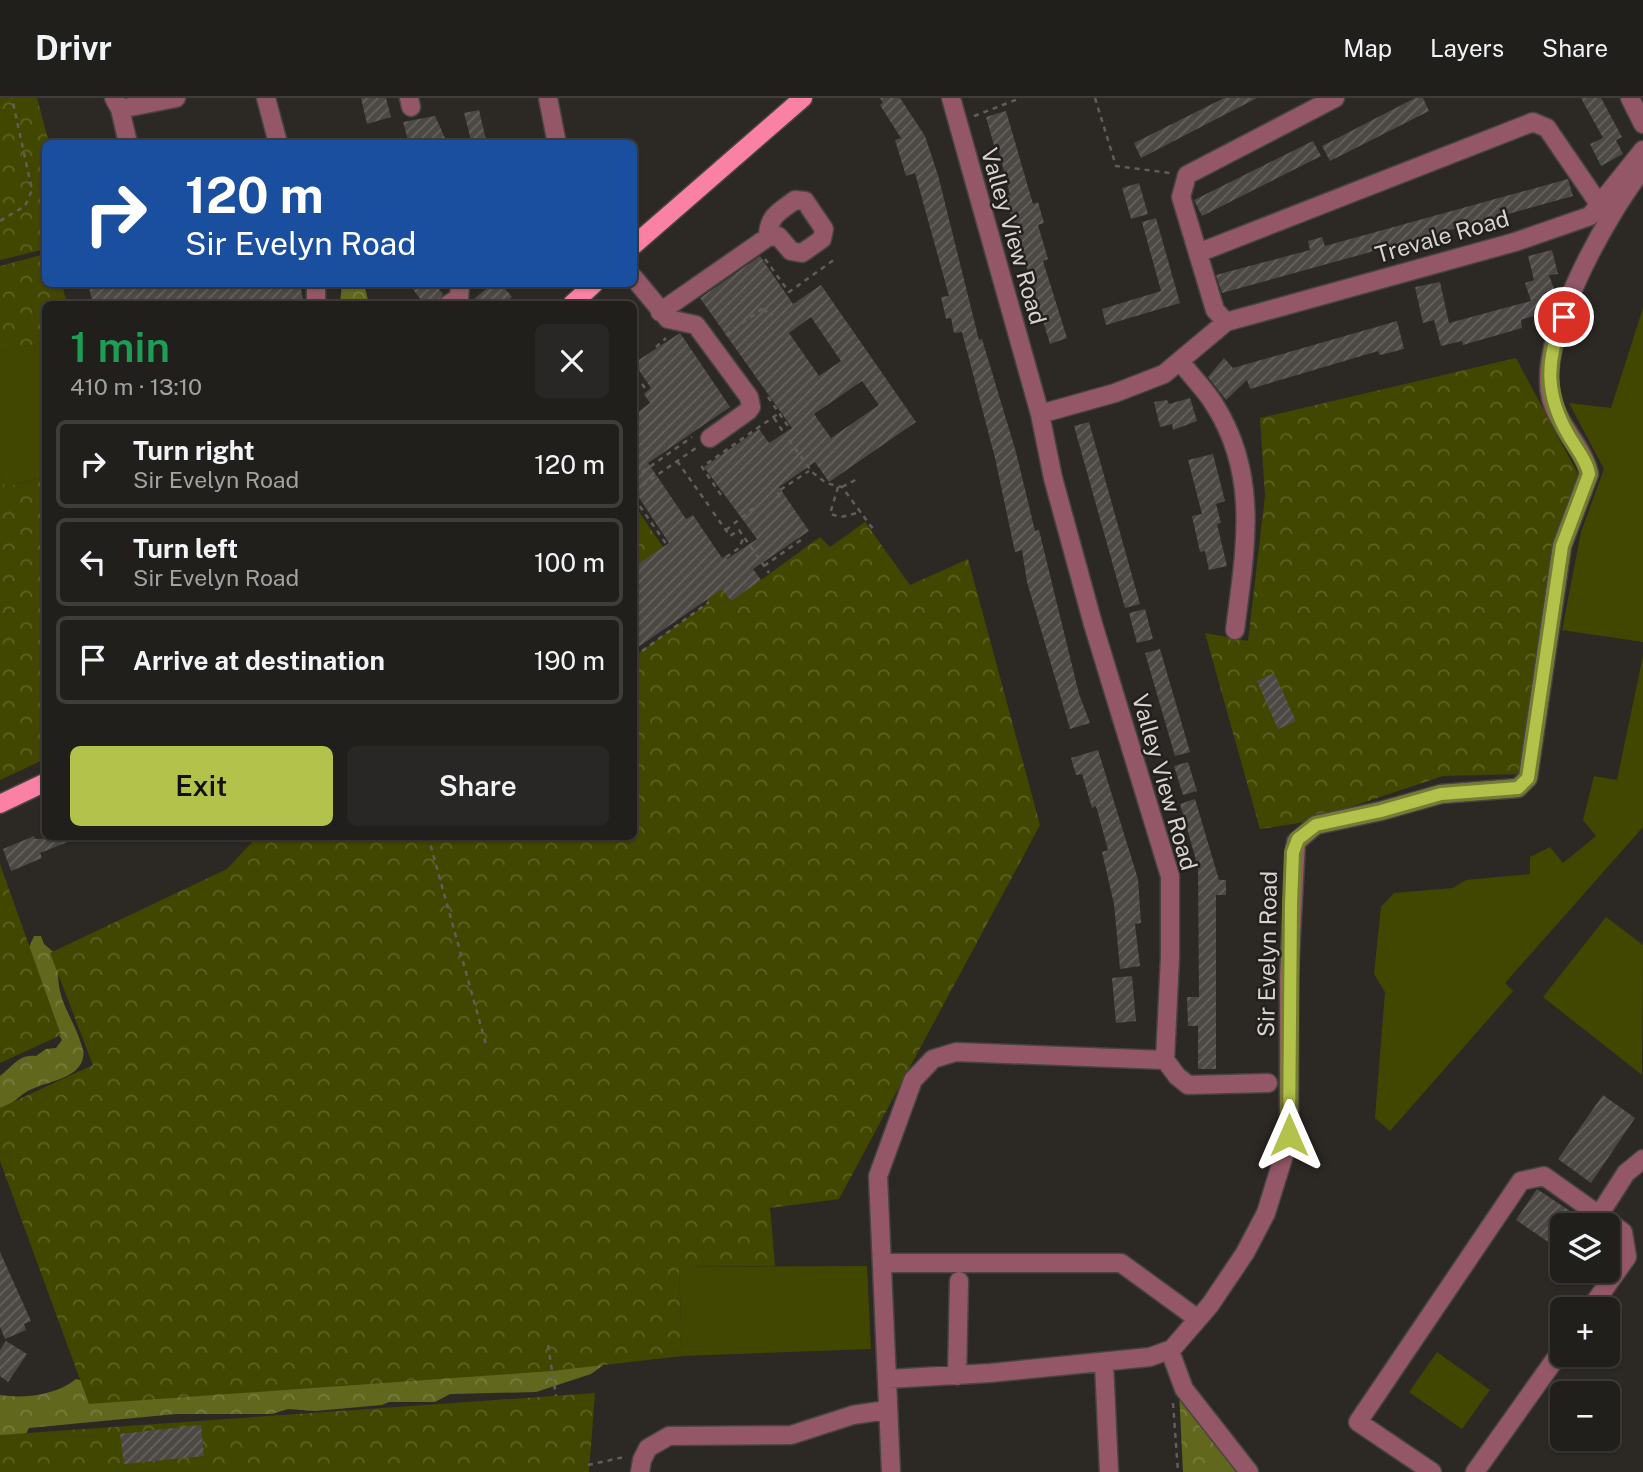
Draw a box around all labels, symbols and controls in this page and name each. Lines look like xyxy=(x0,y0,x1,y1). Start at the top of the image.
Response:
text: Drivr xyxy=(35,29,112,67)
text: Map xyxy=(1343,34,1392,62)
text: Layers xyxy=(1430,34,1504,62)
text: Share xyxy=(1542,34,1608,62)
street label: Valley View Road xyxy=(976,145,1052,327)
text: 120 m xyxy=(185,166,324,224)
icon: right xyxy=(70,168,161,259)
street label: Trevale Road xyxy=(1372,204,1512,268)
text: Sir Evelyn Road xyxy=(185,225,416,262)
pin xyxy=(1534,287,1594,347)
icon: arrive xyxy=(1545,298,1583,336)
text: 1 min xyxy=(70,322,170,371)
button: close xyxy=(535,324,609,398)
text: 410 m · 13:10 xyxy=(70,373,202,400)
text: Turn right xyxy=(133,435,255,466)
icon: right xyxy=(74,445,112,483)
text: 120 m xyxy=(534,449,605,480)
text: Sir Evelyn Road xyxy=(133,466,299,493)
text: Turn left xyxy=(133,533,238,564)
icon: left xyxy=(74,543,112,581)
text: 100 m xyxy=(534,547,605,578)
text: Sir Evelyn Road xyxy=(133,564,299,591)
icon: arrive xyxy=(74,641,112,679)
text: Arrive at destination xyxy=(133,645,385,676)
text: 190 m xyxy=(534,645,605,676)
street label: Valley View Road xyxy=(1127,691,1203,873)
button: Exit xyxy=(70,746,333,826)
button: Share xyxy=(347,746,609,826)
street label: Sir Evelyn Road xyxy=(1252,871,1282,1037)
position arrow xyxy=(1252,1098,1326,1172)
map controls xyxy=(1550,1213,1620,1451)
button: layers xyxy=(1550,1213,1620,1283)
button: + xyxy=(1550,1297,1620,1367)
button: − xyxy=(1550,1381,1620,1451)

